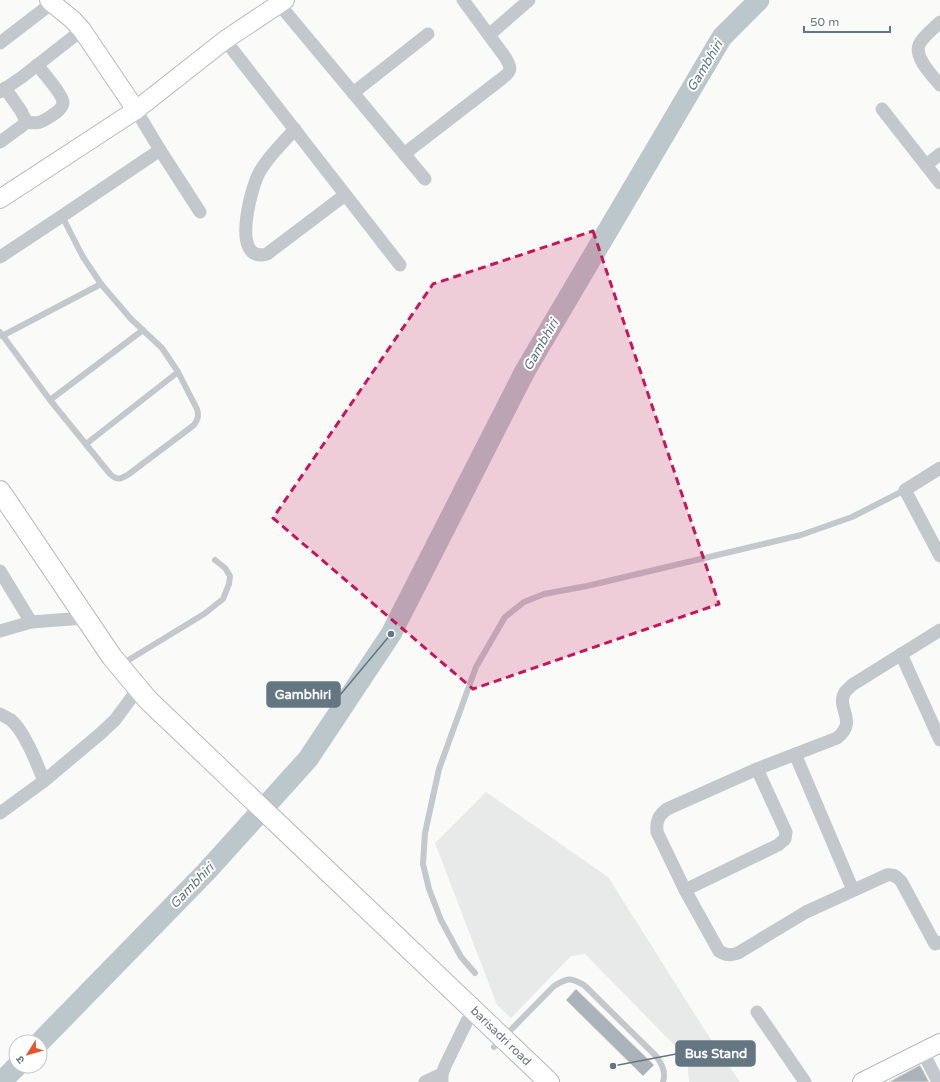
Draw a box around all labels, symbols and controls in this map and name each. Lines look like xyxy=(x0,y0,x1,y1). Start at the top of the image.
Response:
scale bar xyxy=(804,8,890,34)
text: 50 m xyxy=(810,15,839,29)
water label: Gambhiri xyxy=(684,36,727,94)
water label: Gambhiri xyxy=(520,315,563,374)
callout: Gambhiri xyxy=(267,682,340,707)
text: Gambhiri xyxy=(275,687,331,703)
water label: Gambhiri xyxy=(167,859,219,912)
street label: barisadri road xyxy=(468,1004,534,1068)
north arrow xyxy=(8,1034,48,1074)
callout: Bus Stand xyxy=(676,1041,755,1066)
text: Bus Stand xyxy=(685,1046,747,1062)
text: उ xyxy=(13,1053,28,1066)

